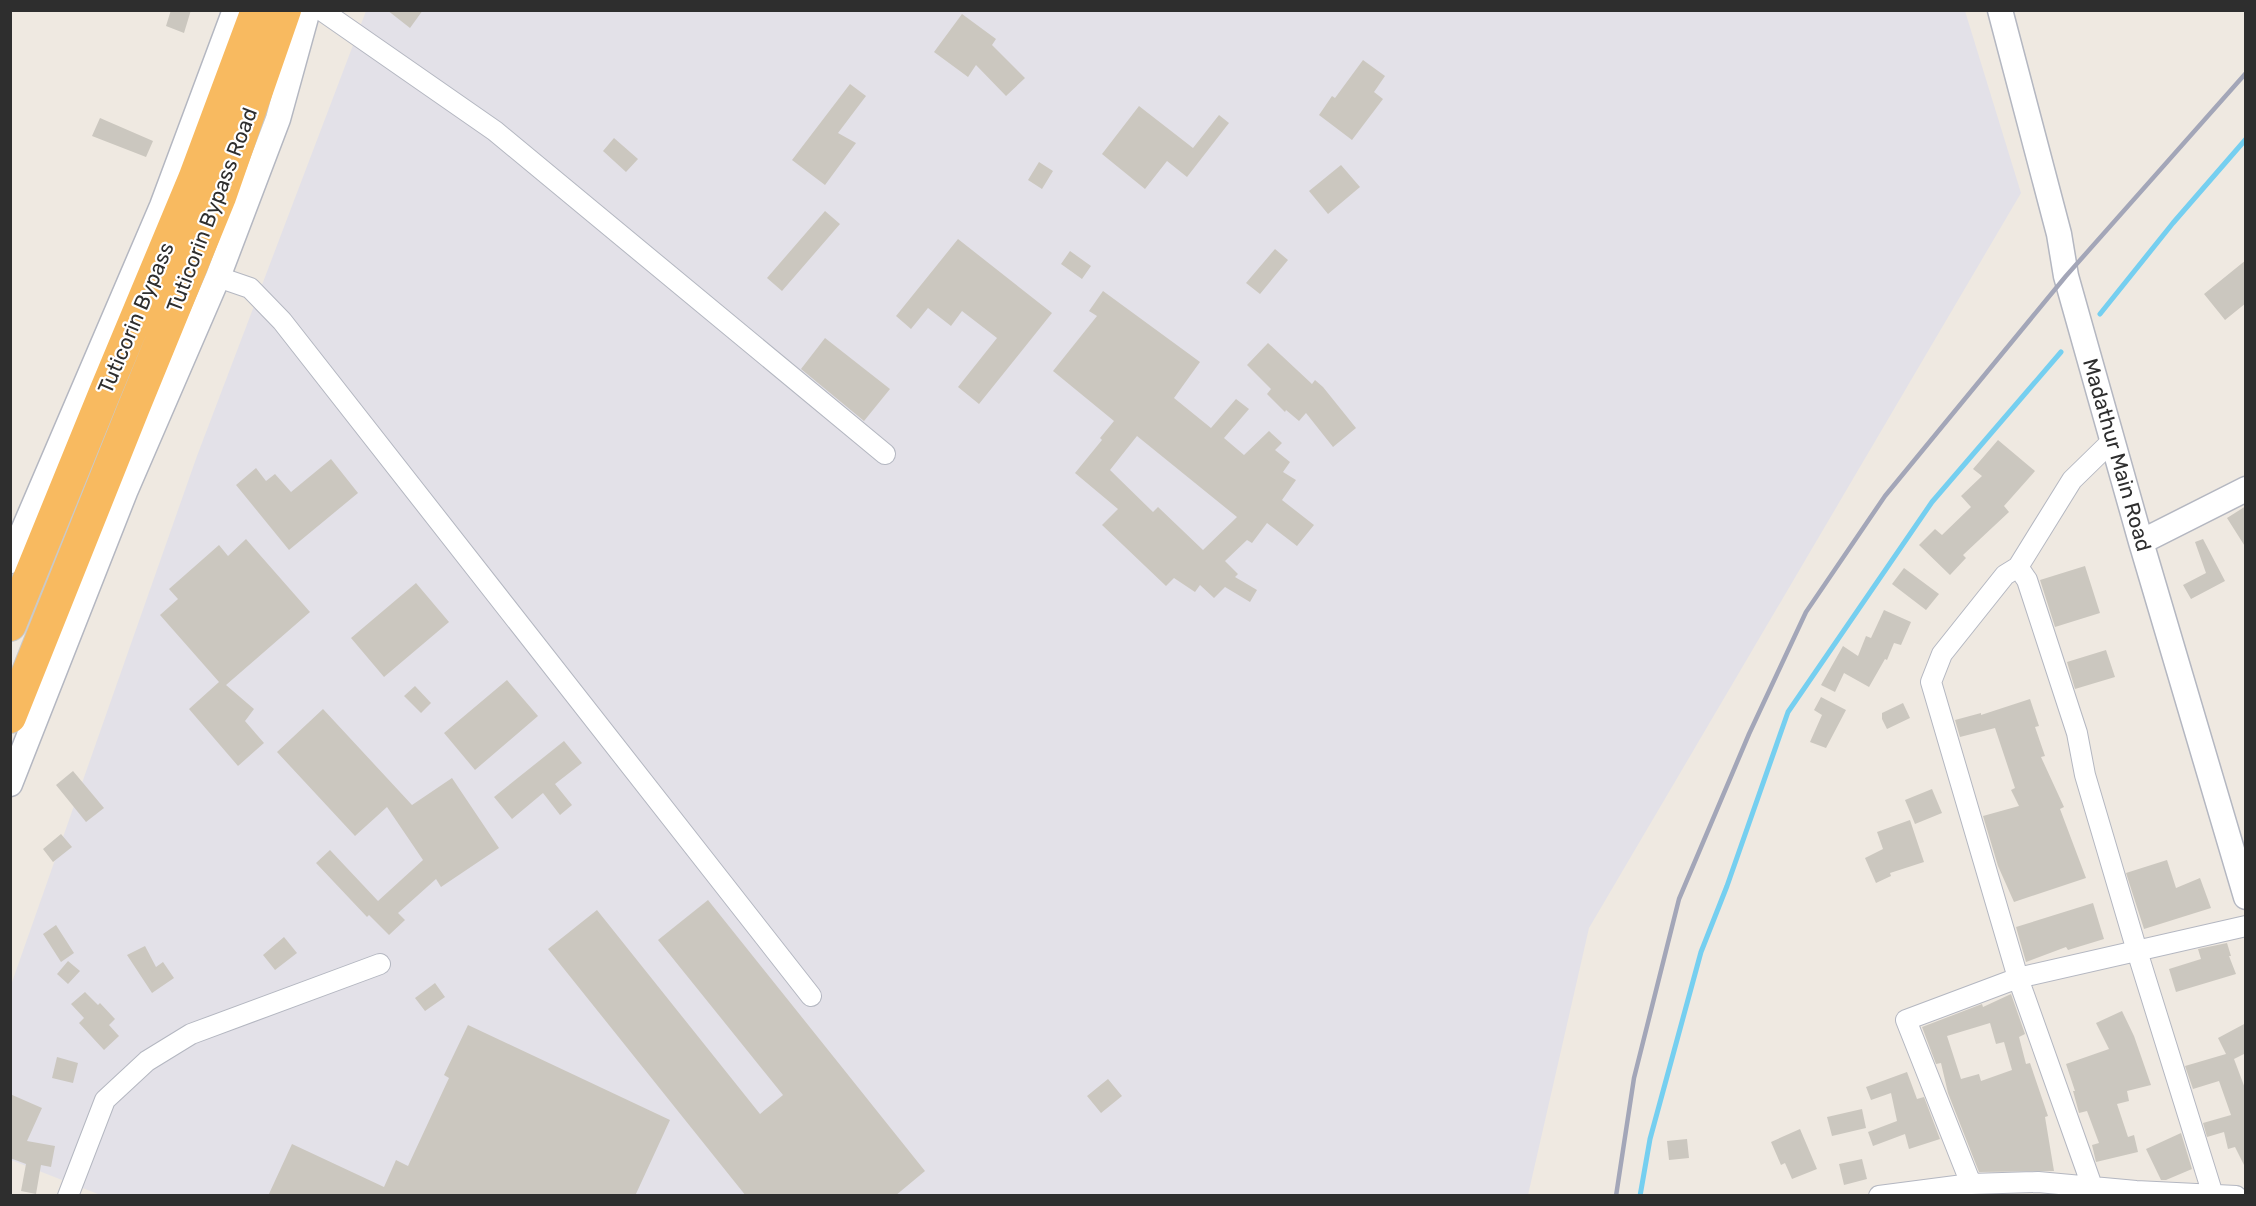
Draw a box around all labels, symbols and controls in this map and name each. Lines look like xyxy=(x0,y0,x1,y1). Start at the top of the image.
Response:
street label: Tuticorin Bypass Road xyxy=(161,104,262,316)
street label: Tuticorin Bypass xyxy=(92,238,179,397)
street label: Madathur Main Road xyxy=(2078,356,2157,554)

